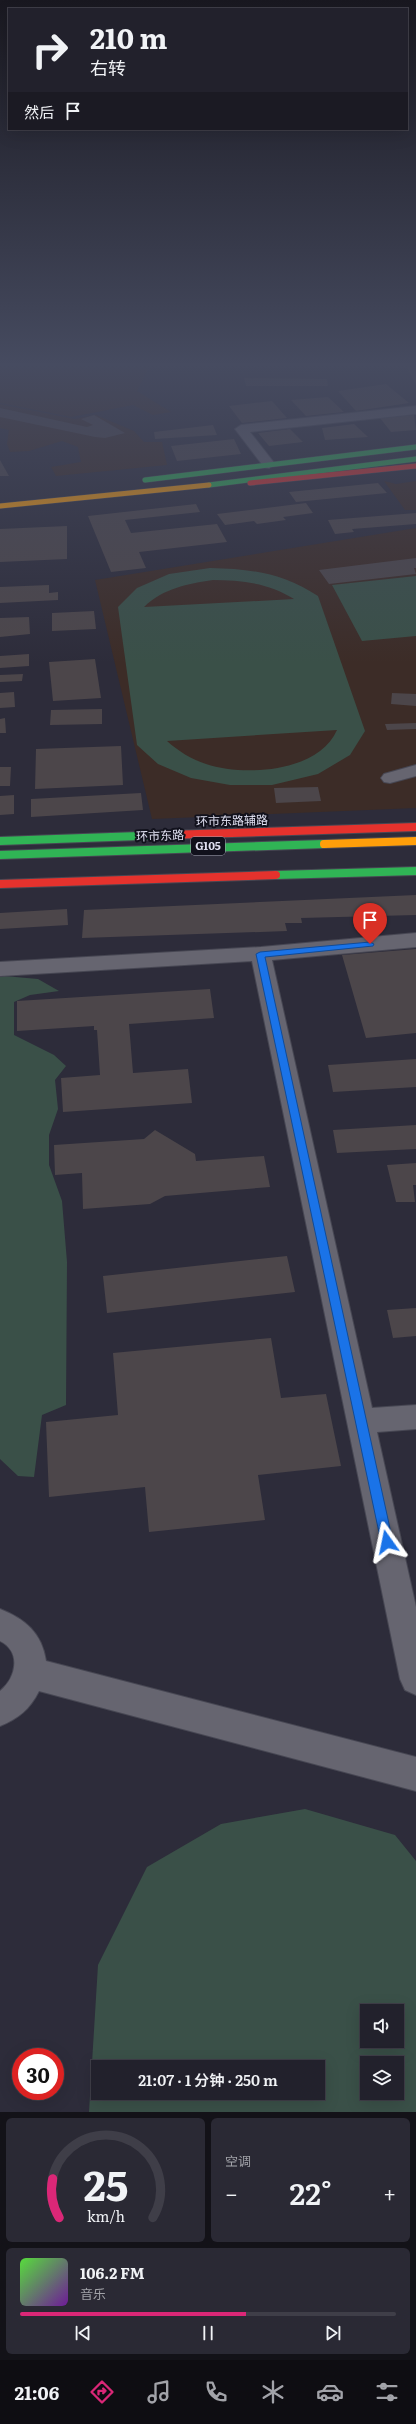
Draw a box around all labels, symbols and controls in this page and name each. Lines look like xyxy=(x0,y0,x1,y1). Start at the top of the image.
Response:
text: 210 m xyxy=(90,16,167,58)
icon: right xyxy=(24,24,76,76)
text: 右转 xyxy=(90,54,126,81)
text: 然后 xyxy=(24,100,54,123)
icon: arrive xyxy=(62,100,84,122)
street label: 环市东路辅路 xyxy=(196,810,268,830)
street label: 环市东路 xyxy=(136,825,184,845)
road number: G105 xyxy=(191,837,225,855)
pin xyxy=(353,903,387,944)
icon: arrive xyxy=(359,909,381,931)
position arrow xyxy=(366,1521,408,1563)
map controls xyxy=(360,2004,404,2100)
button: sound xyxy=(360,2004,404,2048)
speed limit sign: 30 xyxy=(12,2048,64,2100)
button: layers xyxy=(360,2056,404,2100)
text: 21:07 · 1 分钟 · 250 m xyxy=(138,2068,278,2091)
text: 空调 xyxy=(225,2151,251,2170)
text: 25 xyxy=(83,2152,128,2214)
text: 22° xyxy=(289,2170,332,2214)
text: − xyxy=(225,2176,238,2209)
text: + xyxy=(383,2176,396,2209)
text: km/h xyxy=(86,2205,125,2226)
text: 106.2 FM xyxy=(80,2261,145,2284)
text: 音乐 xyxy=(80,2284,106,2303)
icon: previous xyxy=(72,2322,94,2344)
icon: pause xyxy=(197,2322,219,2344)
icon: next xyxy=(322,2322,344,2344)
icon: directions xyxy=(88,2378,116,2406)
icon: music xyxy=(145,2378,173,2406)
icon: phone xyxy=(202,2378,230,2406)
icon: climate xyxy=(259,2378,287,2406)
icon: car xyxy=(316,2378,344,2406)
icon: filters xyxy=(373,2378,401,2406)
text: 21:06 xyxy=(15,2379,59,2406)

